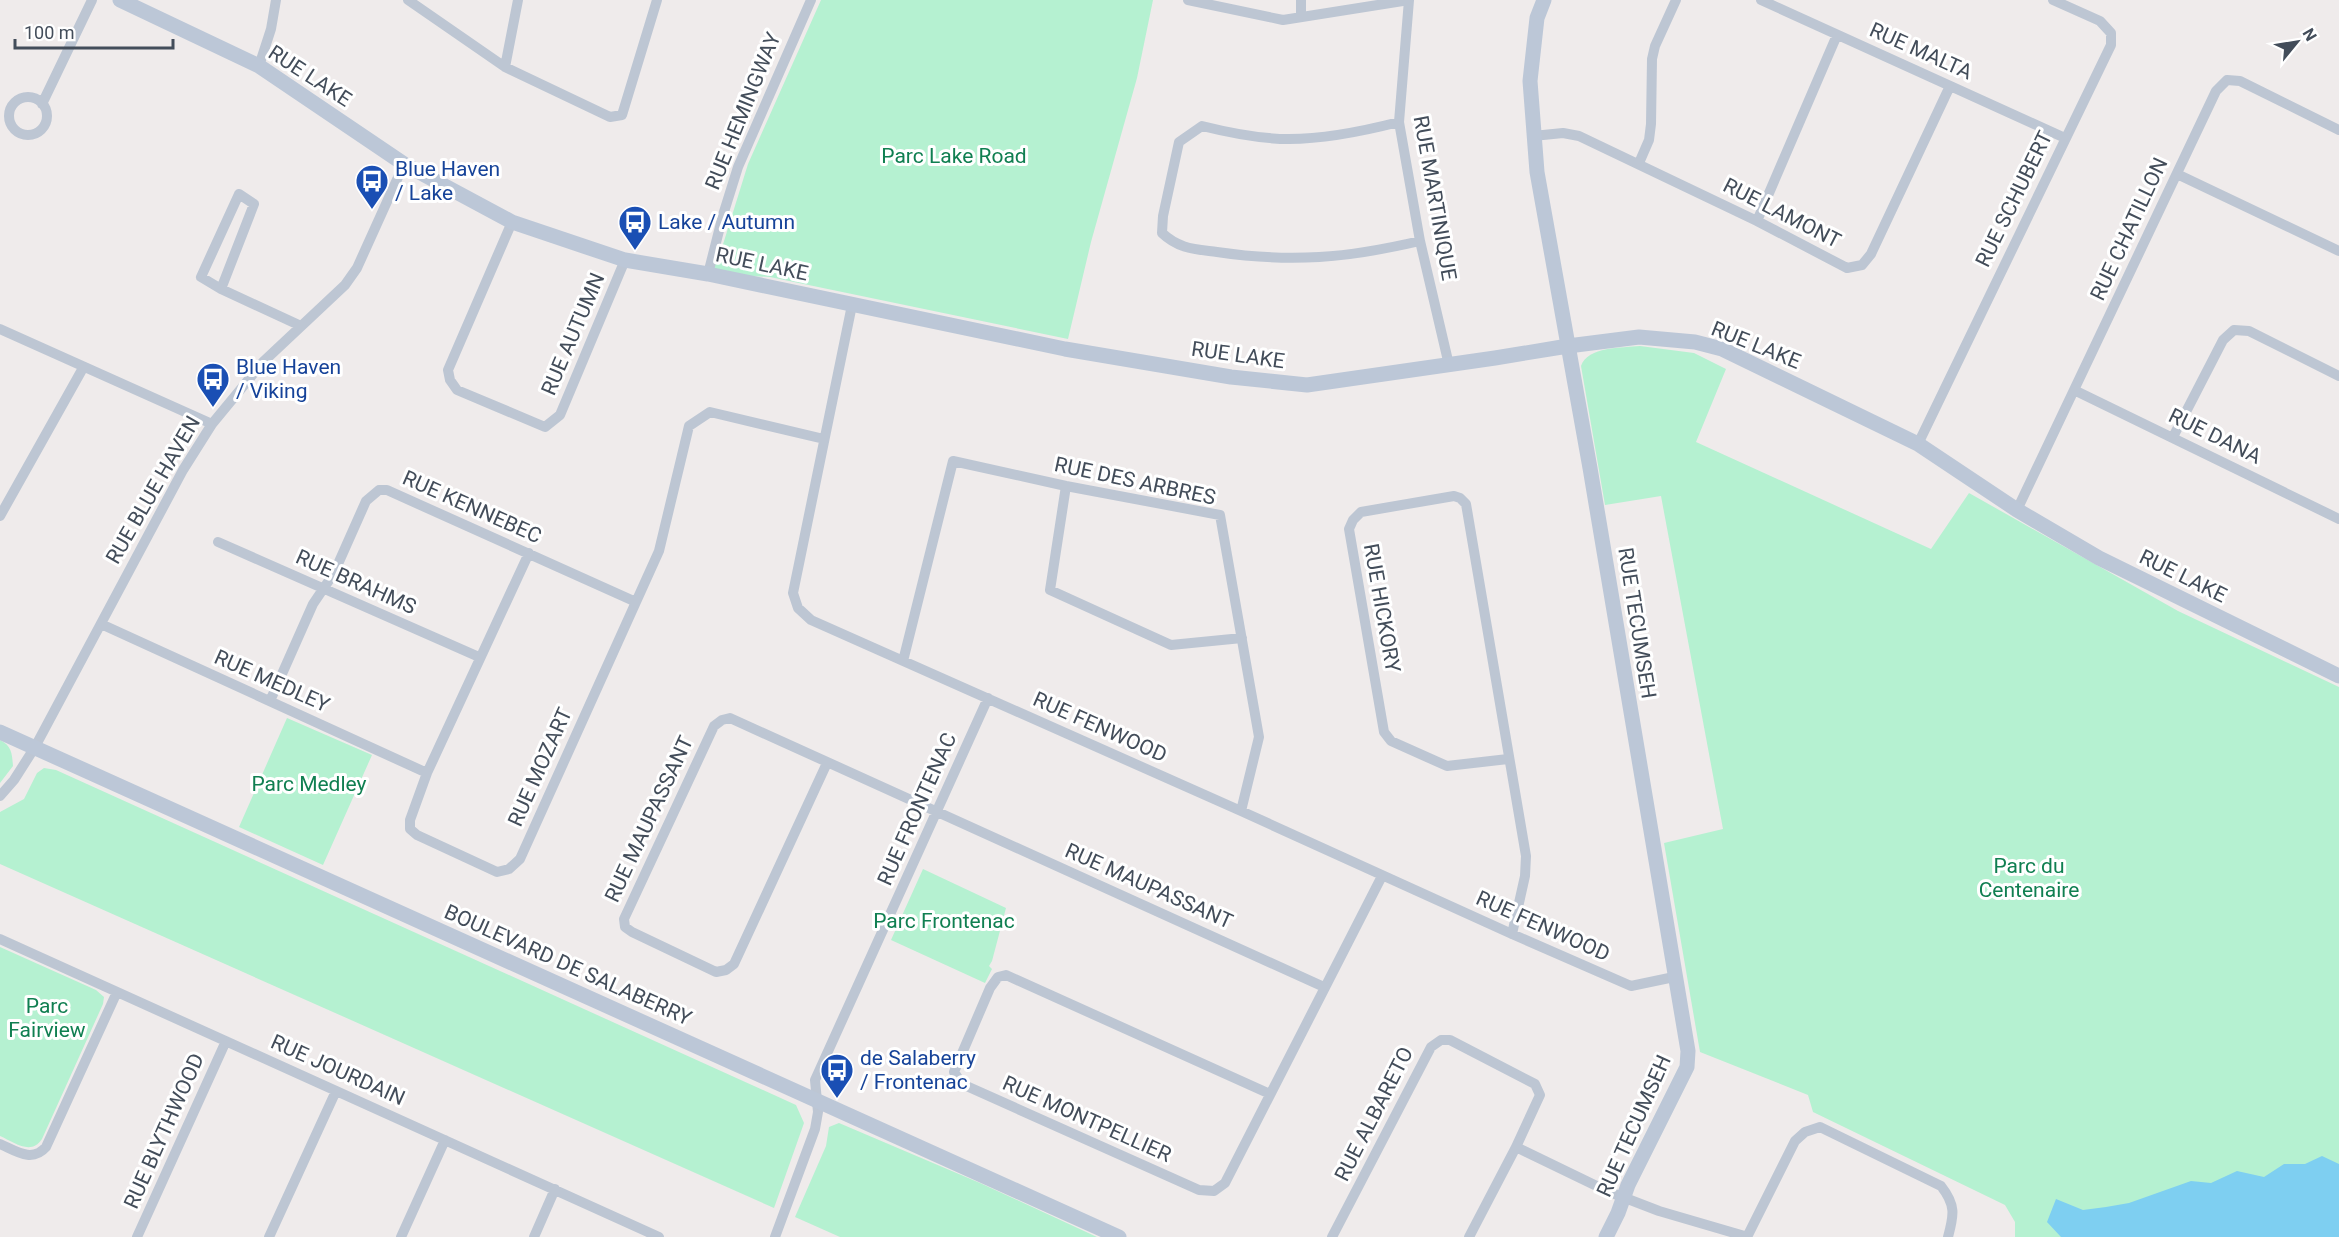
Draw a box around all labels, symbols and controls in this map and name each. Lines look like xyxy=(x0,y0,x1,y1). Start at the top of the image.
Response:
scale bar xyxy=(15,12,172,50)
north arrow xyxy=(2267,12,2327,72)
street label: RUE MALTA xyxy=(1866,18,1976,84)
text: 100 m xyxy=(24,22,75,43)
text: N xyxy=(2299,25,2321,44)
street label: RUE HEMINGWAY xyxy=(701,29,786,193)
street label: RUE LAKE xyxy=(264,40,356,112)
street label: RUE MARTINIQUE xyxy=(1409,114,1461,282)
street label: RUE SCHUBERT xyxy=(1971,127,2057,271)
park label: Parc Lake Road xyxy=(881,144,1027,168)
street label: RUE CHATILLON xyxy=(2085,154,2173,304)
place label: Blue Haven / Lake xyxy=(395,157,500,205)
bus stop icon: Blue Haven / Lake xyxy=(354,163,390,210)
street label: RUE LAMONT xyxy=(1719,173,1845,253)
bus stop icon: Lake / Autumn xyxy=(617,204,653,251)
place label: Lake / Autumn xyxy=(658,210,795,234)
street label: RUE LAKE xyxy=(714,242,811,286)
street label: RUE AUTUMN xyxy=(536,269,610,399)
street label: RUE LAKE xyxy=(1708,316,1804,374)
street label: RUE LAKE xyxy=(1190,337,1286,373)
place label: Blue Haven / Viking xyxy=(236,355,341,403)
bus stop icon: Blue Haven / Viking xyxy=(195,361,231,408)
street label: RUE DANA xyxy=(2165,403,2265,469)
street label: RUE BLUE HAVEN xyxy=(101,412,205,568)
street label: RUE DES ARBRES xyxy=(1052,452,1218,510)
street label: RUE KENNEBEC xyxy=(399,466,545,548)
street label: RUE HICKORY xyxy=(1359,542,1405,675)
street label: RUE BRAHMS xyxy=(292,545,420,619)
street label: RUE LAKE xyxy=(2135,545,2231,607)
street label: RUE TECUMSEH xyxy=(1613,546,1661,700)
street label: RUE MEDLEY xyxy=(211,645,334,717)
street label: RUE FENWOOD xyxy=(1030,687,1170,767)
street label: RUE MOZART xyxy=(503,704,577,830)
street label: RUE FRONTENAC xyxy=(873,729,961,889)
street label: RUE MAUPASSANT xyxy=(600,732,698,906)
park label: Parc Medley xyxy=(251,772,367,796)
street label: RUE MAUPASSANT xyxy=(1062,838,1237,934)
park label: Parc du Centenaire xyxy=(1979,854,2079,902)
street label: RUE FENWOOD xyxy=(1473,886,1613,966)
street label: BOULEVARD DE SALABERRY xyxy=(441,900,696,1031)
park label: Parc Frontenac xyxy=(873,909,1015,933)
park label: Parc Fairview xyxy=(8,994,86,1042)
street label: RUE JOURDAIN xyxy=(267,1030,409,1110)
street label: RUE ALBARETO xyxy=(1330,1043,1418,1185)
place label: de Salaberry / Frontenac xyxy=(860,1046,976,1094)
street label: RUE BLYTHWOOD xyxy=(119,1050,209,1212)
street label: RUE TECUMSEH xyxy=(1592,1051,1676,1201)
bus stop icon: de Salaberry / Frontenac xyxy=(819,1052,855,1099)
street label: RUE MONTPELLIER xyxy=(999,1071,1175,1167)

